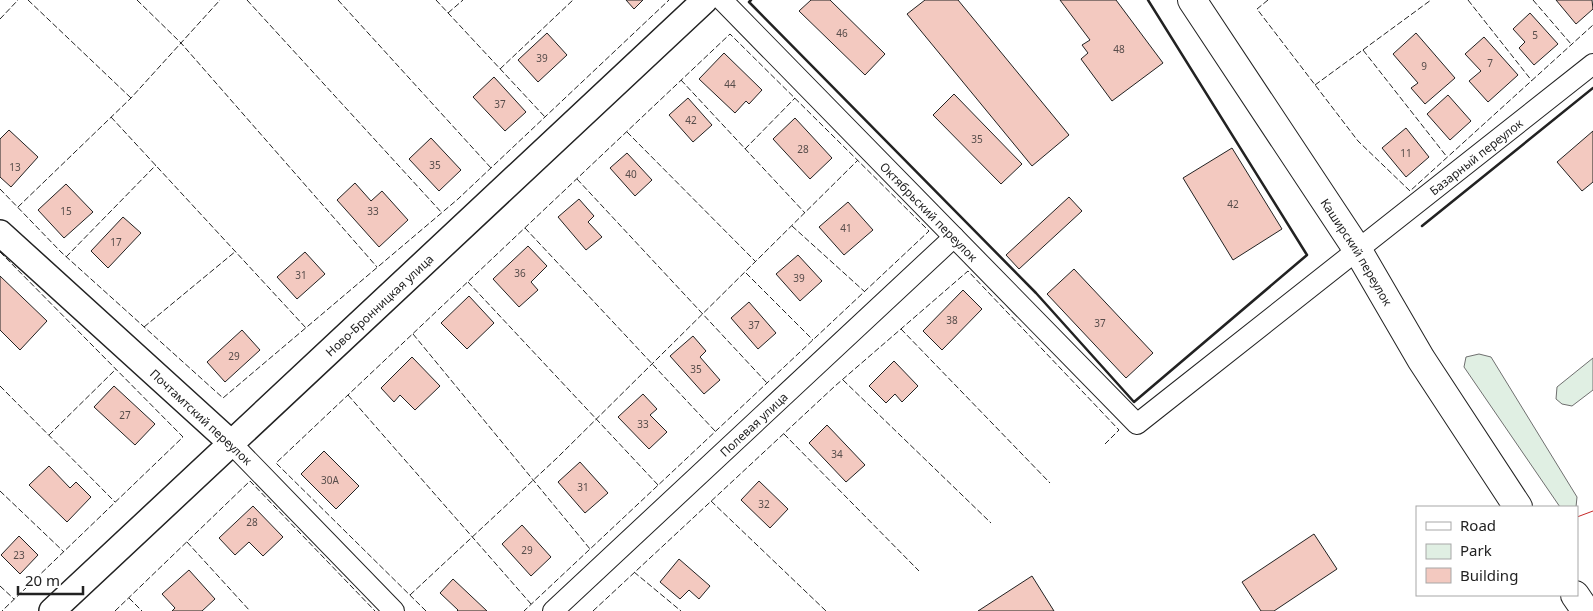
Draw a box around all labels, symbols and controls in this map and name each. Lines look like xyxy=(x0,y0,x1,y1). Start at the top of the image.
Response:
house number: 46 xyxy=(836,26,848,40)
house number: 5 xyxy=(1532,28,1538,42)
house number: 48 xyxy=(1113,42,1125,56)
house number: 39 xyxy=(536,51,548,65)
house number: 7 xyxy=(1487,56,1493,70)
house number: 9 xyxy=(1421,59,1427,73)
house number: 44 xyxy=(724,77,736,91)
house number: 37 xyxy=(494,97,506,111)
house number: 42 xyxy=(685,113,697,127)
street label: Базарный переулок xyxy=(1426,114,1527,199)
house number: 35 xyxy=(971,132,983,146)
house number: 28 xyxy=(797,142,809,156)
house number: 11 xyxy=(1400,146,1412,160)
house number: 35 xyxy=(429,158,441,172)
street label: Октябрьский переулок xyxy=(876,158,982,265)
house number: 13 xyxy=(9,160,21,174)
house number: 40 xyxy=(625,167,637,181)
street label: Каширский переулок xyxy=(1317,195,1397,309)
house number: 42 xyxy=(1227,197,1239,211)
house number: 15 xyxy=(60,204,72,218)
house number: 33 xyxy=(367,204,379,218)
house number: 41 xyxy=(840,221,852,235)
house number: 17 xyxy=(110,235,122,249)
street label: Ново-Бронницкая улица xyxy=(321,250,437,360)
house number: 36 xyxy=(514,266,526,280)
house number: 31 xyxy=(295,268,307,282)
house number: 39 xyxy=(793,271,805,285)
house number: 38 xyxy=(946,313,958,327)
house number: 37 xyxy=(1094,316,1106,330)
house number: 37 xyxy=(748,318,760,332)
house number: 29 xyxy=(228,349,240,363)
house number: 35 xyxy=(690,362,702,376)
street label: Почтамтский переулок xyxy=(146,365,256,469)
street label: Полевая улица xyxy=(716,388,791,460)
house number: 27 xyxy=(119,408,131,422)
house number: 33 xyxy=(637,417,649,431)
house number: 34 xyxy=(831,447,843,461)
house number: 30А xyxy=(321,473,340,487)
house number: 31 xyxy=(577,480,589,494)
house number: 32 xyxy=(758,497,770,511)
legend xyxy=(1416,506,1578,596)
house number: 28 xyxy=(246,515,258,529)
text: Road xyxy=(1460,515,1496,535)
text: Park xyxy=(1460,540,1492,560)
house number: 29 xyxy=(521,543,533,557)
house number: 23 xyxy=(13,548,25,562)
scale bar xyxy=(18,564,82,596)
text: Building xyxy=(1460,565,1518,585)
text: 20 m xyxy=(25,570,60,590)

